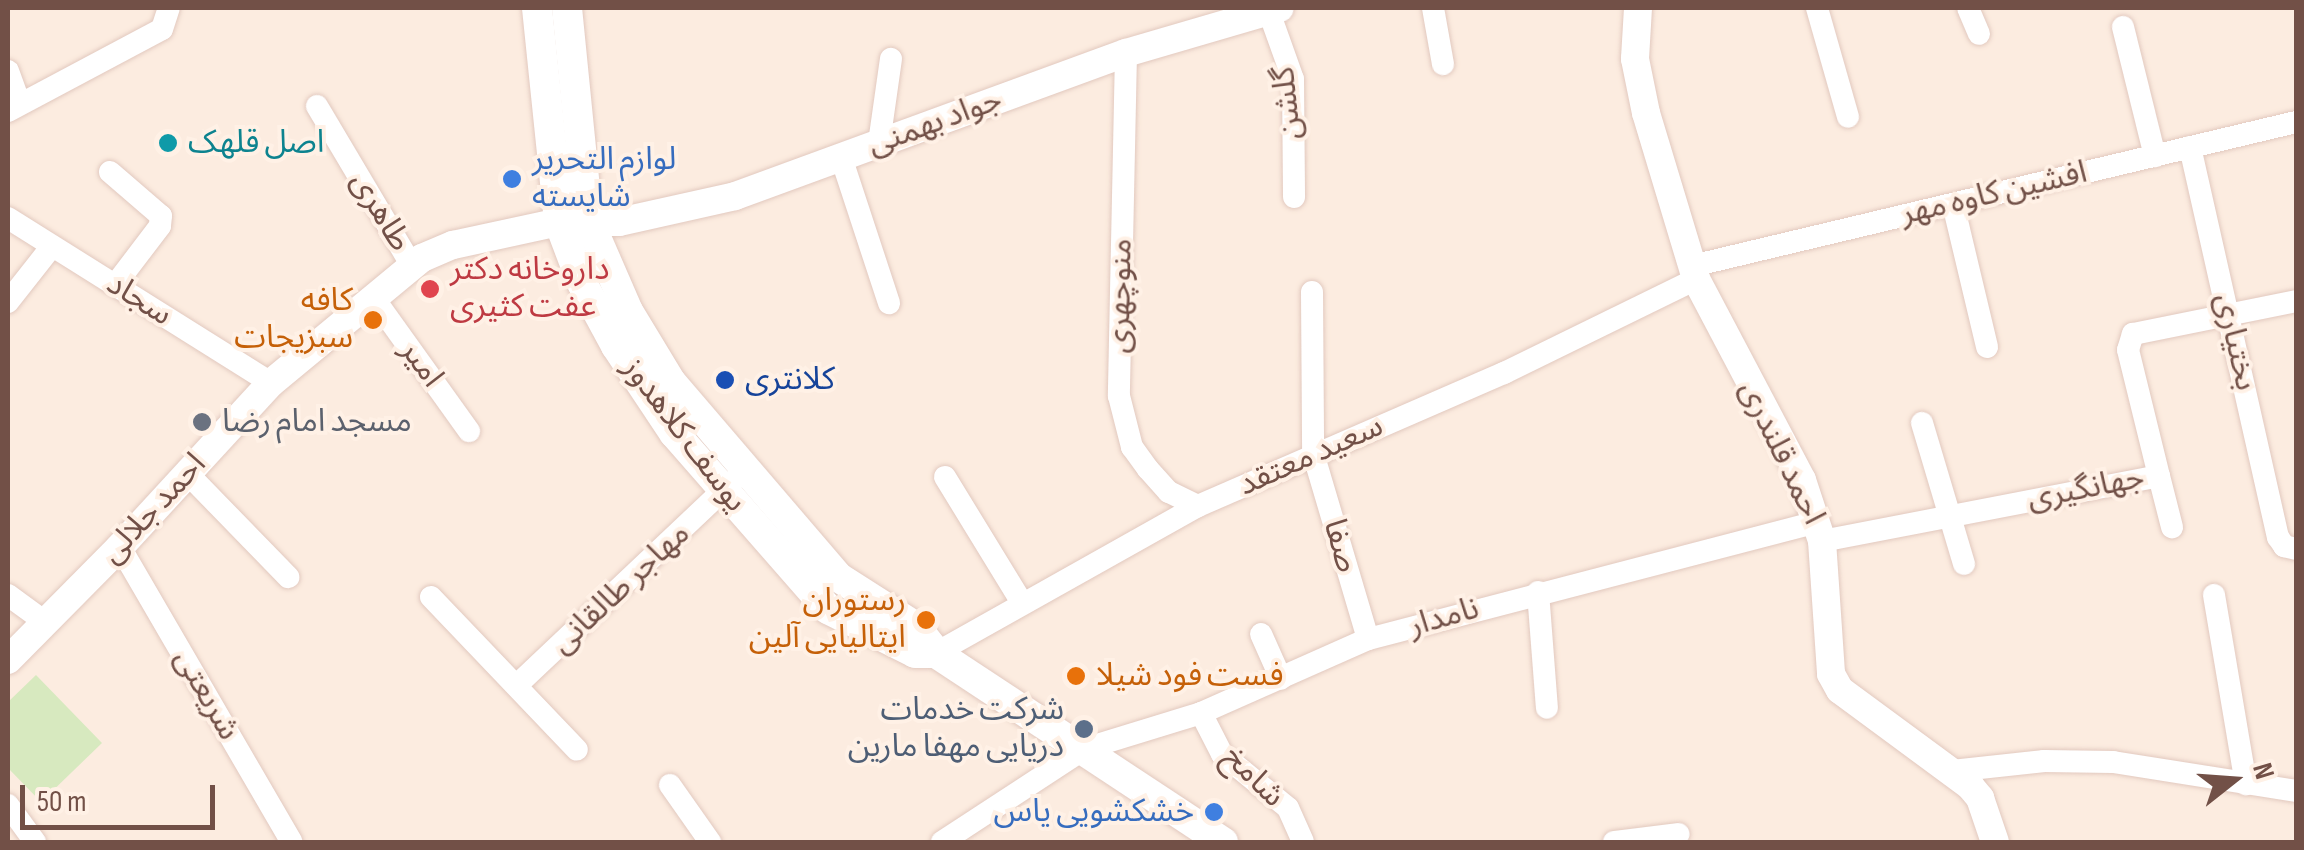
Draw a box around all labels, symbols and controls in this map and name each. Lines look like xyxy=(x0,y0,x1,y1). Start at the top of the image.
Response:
street label: گلشن xyxy=(1265,65,1311,141)
street label: جواد بهمنی xyxy=(863,81,1007,165)
place label: اصل قلهک xyxy=(188,124,324,162)
marker: اصل قلهک xyxy=(157,132,179,154)
place label: لوازم التحریر شایسته xyxy=(532,142,676,217)
street label: افشین کاوه مهر xyxy=(1897,154,2091,234)
street label: طاهری xyxy=(341,165,419,259)
marker: لوازم التحریر شایسته xyxy=(501,168,523,190)
street label: منوچهری xyxy=(1101,238,1141,354)
place label: داروخانه دکتر عفت کثیری xyxy=(450,252,609,327)
street label: سجاد xyxy=(99,265,179,335)
marker: داروخانه دکتر عفت کثیری xyxy=(419,278,441,300)
place label: کافه سبزیجات xyxy=(234,283,353,358)
street label: بختیاری xyxy=(2205,290,2265,394)
marker: کافه سبزیجات xyxy=(362,309,384,331)
street label: امیر xyxy=(391,333,451,395)
street label: یوسف کلاهدوز xyxy=(613,350,755,520)
place label: کلانتری xyxy=(745,361,835,399)
marker: کلانتری xyxy=(714,369,736,391)
street label: احمد قلندری xyxy=(1730,375,1832,531)
place label: مسجد امام رضا xyxy=(222,403,412,441)
street label: سعید معتقد xyxy=(1233,407,1389,505)
marker: مسجد امام رضا xyxy=(191,411,213,433)
street label: احمد جلالی xyxy=(93,446,215,572)
street label: جهانگیری xyxy=(2024,459,2148,519)
street label: مهاجر طالقانی xyxy=(544,515,698,663)
street label: صفا xyxy=(1314,515,1366,577)
place label: رستوران ایتالیایی آلین xyxy=(749,583,906,658)
street label: نامدار xyxy=(1405,590,1483,646)
marker: رستوران ایتالیایی آلین xyxy=(915,609,937,631)
street label: شریعتی xyxy=(165,643,247,747)
place label: فست فود شیلا xyxy=(1096,657,1284,695)
marker: فست فود شیلا xyxy=(1065,665,1087,687)
place label: شرکت خدمات دریایی مهفا مارین xyxy=(848,692,1064,767)
marker: شرکت خدمات دریایی مهفا مارین xyxy=(1073,718,1095,740)
north arrow xyxy=(2184,730,2284,830)
street label: شامخ xyxy=(1214,738,1292,816)
text: N xyxy=(2245,759,2281,783)
scale bar xyxy=(25,765,220,827)
text: 50 m xyxy=(37,784,86,820)
place label: خشکشویی یاس xyxy=(994,793,1194,831)
marker: خشکشویی یاس xyxy=(1203,801,1225,823)

